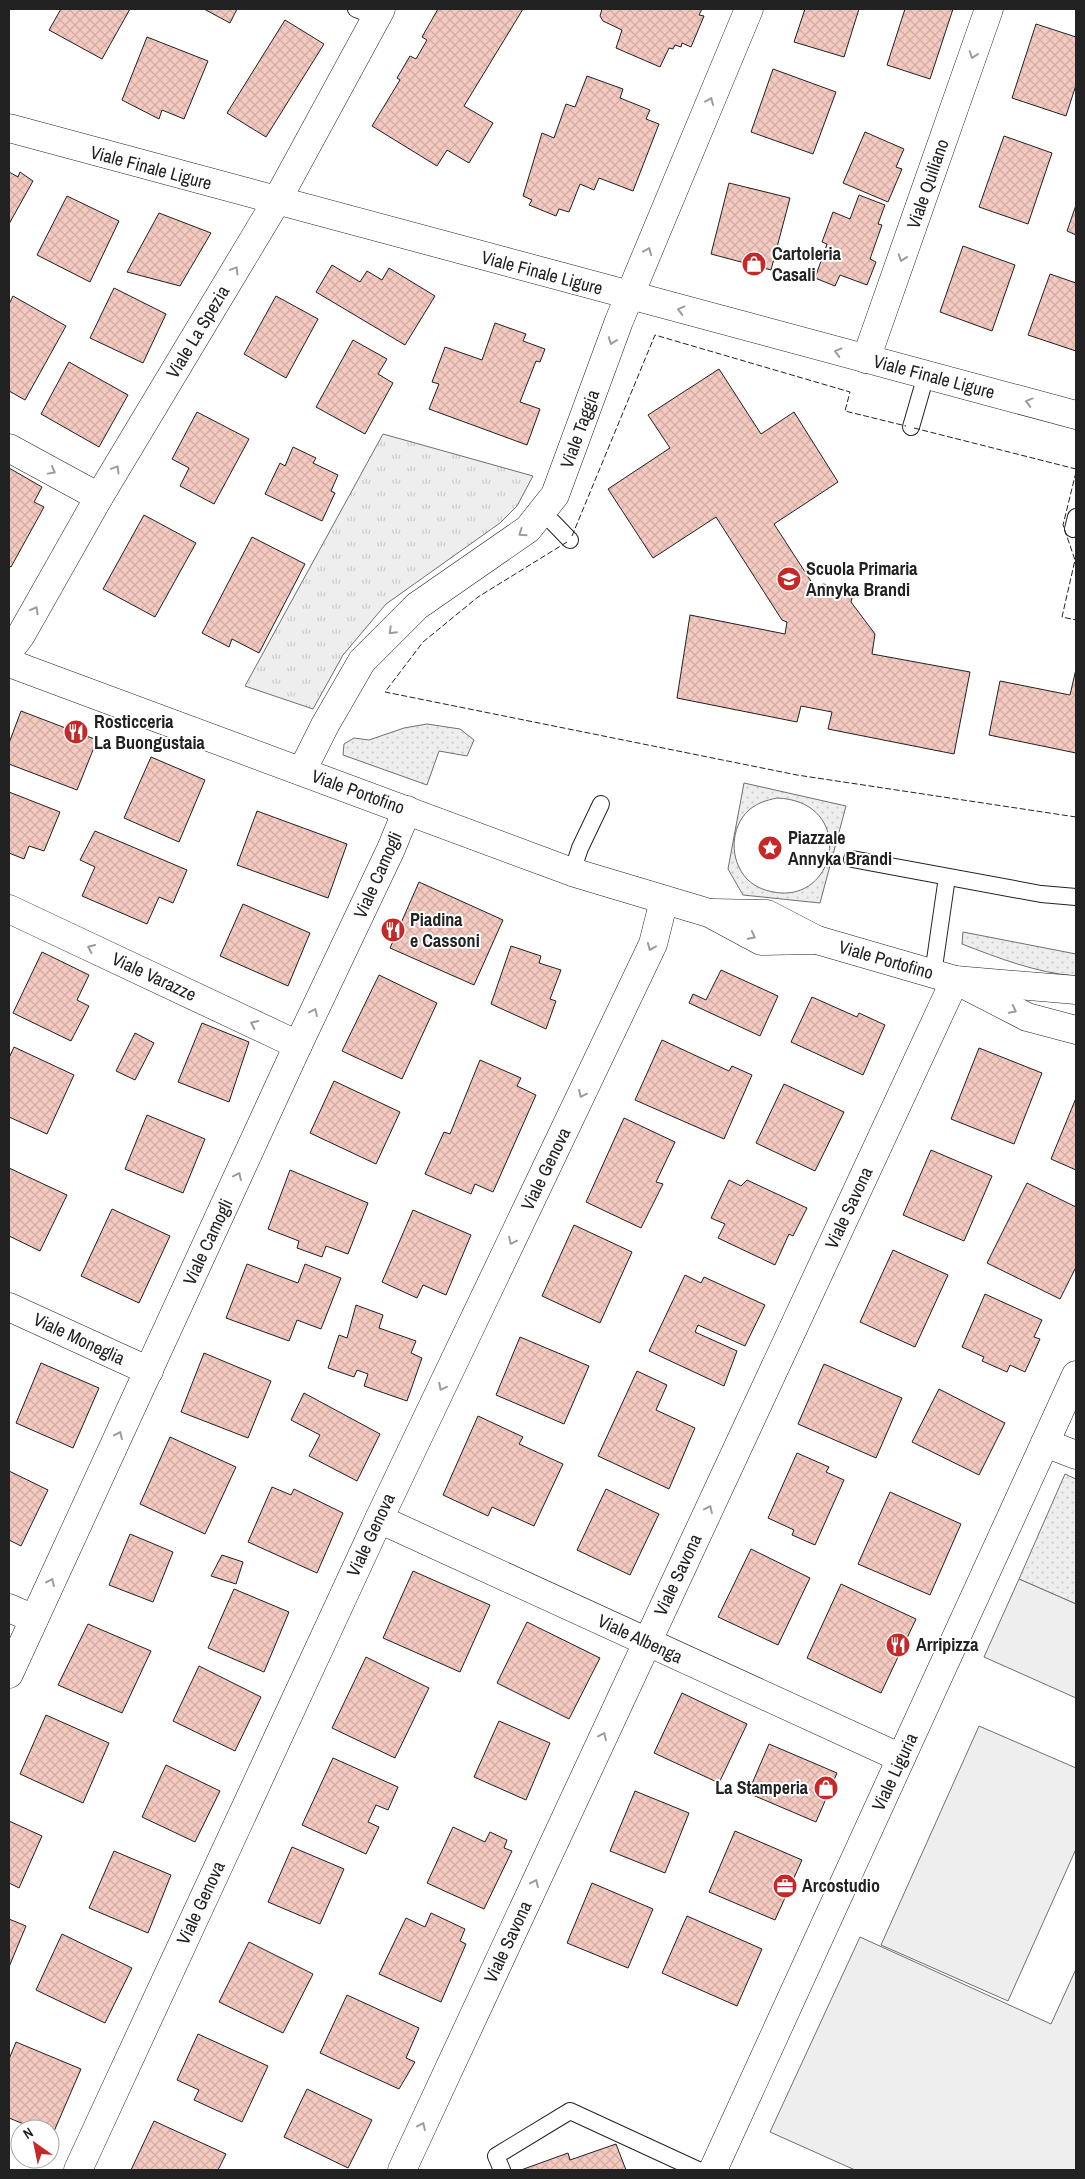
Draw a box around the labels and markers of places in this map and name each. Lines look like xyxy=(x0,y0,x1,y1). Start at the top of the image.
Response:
place label: Cartoleria Casali xyxy=(772,241,842,287)
shop icon: Cartoleria Casali xyxy=(741,251,767,277)
place label: Scuola Primaria Annyka Brandi xyxy=(806,556,918,602)
school or university icon: Scuola Primaria Annyka Brandi xyxy=(776,566,802,592)
place label: Rosticceria La Buongustaia xyxy=(94,709,206,755)
restaurant icon: Rosticceria La Buongustaia xyxy=(63,719,89,745)
place label: Piazzale Annyka Brandi xyxy=(788,825,892,871)
place icon: Piazzale Annyka Brandi xyxy=(757,835,783,861)
place label: Piadina e Cassoni xyxy=(410,907,480,953)
restaurant icon: Piadina e Cassoni xyxy=(380,917,406,943)
restaurant icon: Arripizza xyxy=(885,1632,911,1658)
place label: Arripizza xyxy=(916,1632,979,1657)
place label: La Stamperia xyxy=(715,1775,809,1800)
shop icon: La Stamperia xyxy=(813,1775,839,1801)
office icon: Arcostudio xyxy=(772,1873,798,1899)
place label: Arcostudio xyxy=(802,1873,880,1898)

